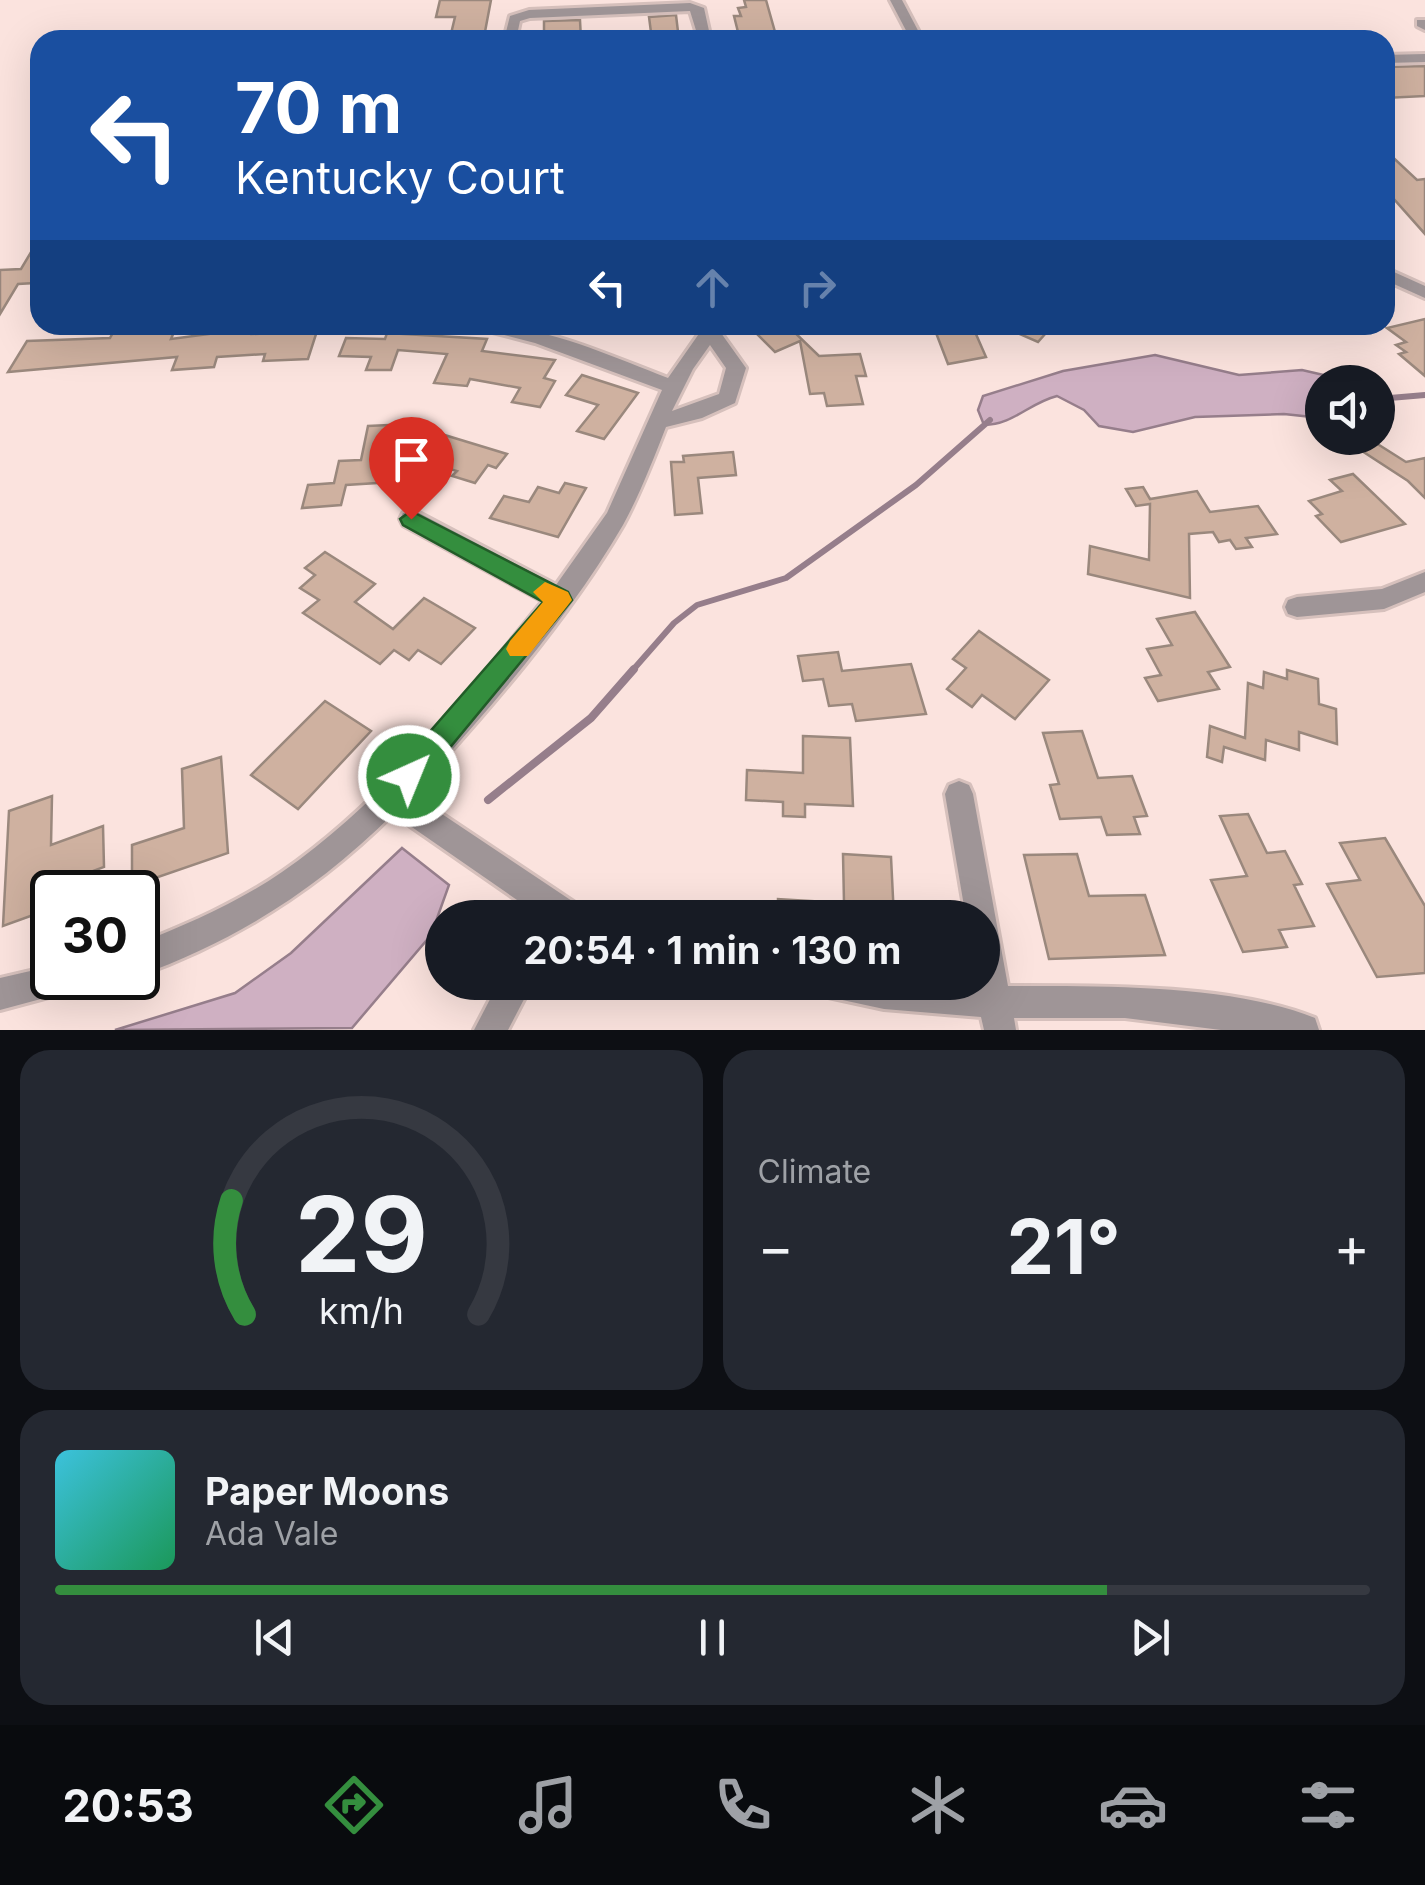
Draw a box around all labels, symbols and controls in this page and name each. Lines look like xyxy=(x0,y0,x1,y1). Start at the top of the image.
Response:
text: 70 m xyxy=(235,65,402,150)
icon: left xyxy=(70,70,200,200)
text: Kentucky Court xyxy=(235,150,565,205)
icon: left xyxy=(580,260,635,315)
icon: ahead xyxy=(685,260,740,315)
icon: right xyxy=(790,260,845,315)
map controls xyxy=(1305,365,1395,455)
button: sound xyxy=(1305,365,1395,455)
pin xyxy=(369,417,454,520)
icon: arrive xyxy=(384,432,439,487)
position arrow xyxy=(357,724,461,828)
speed limit sign: 30 xyxy=(30,870,160,1000)
text: 20:54 · 1 min · 130 m xyxy=(524,927,901,973)
text: Climate xyxy=(758,1152,871,1191)
text: 29 xyxy=(295,1171,428,1297)
text: 21° xyxy=(1007,1201,1121,1292)
text: − xyxy=(758,1214,794,1280)
text: + xyxy=(1334,1214,1370,1280)
text: km/h xyxy=(319,1289,404,1333)
text: Paper Moons xyxy=(205,1468,449,1514)
text: Ada Vale xyxy=(205,1514,338,1553)
icon: previous xyxy=(247,1610,302,1665)
icon: pause xyxy=(685,1610,740,1665)
icon: next xyxy=(1123,1610,1178,1665)
icon: directions xyxy=(319,1770,389,1840)
icon: music xyxy=(513,1770,583,1840)
icon: phone xyxy=(708,1770,778,1840)
icon: climate xyxy=(903,1770,973,1840)
icon: car xyxy=(1098,1770,1168,1840)
icon: filters xyxy=(1293,1770,1363,1840)
text: 20:53 xyxy=(62,1778,194,1833)

